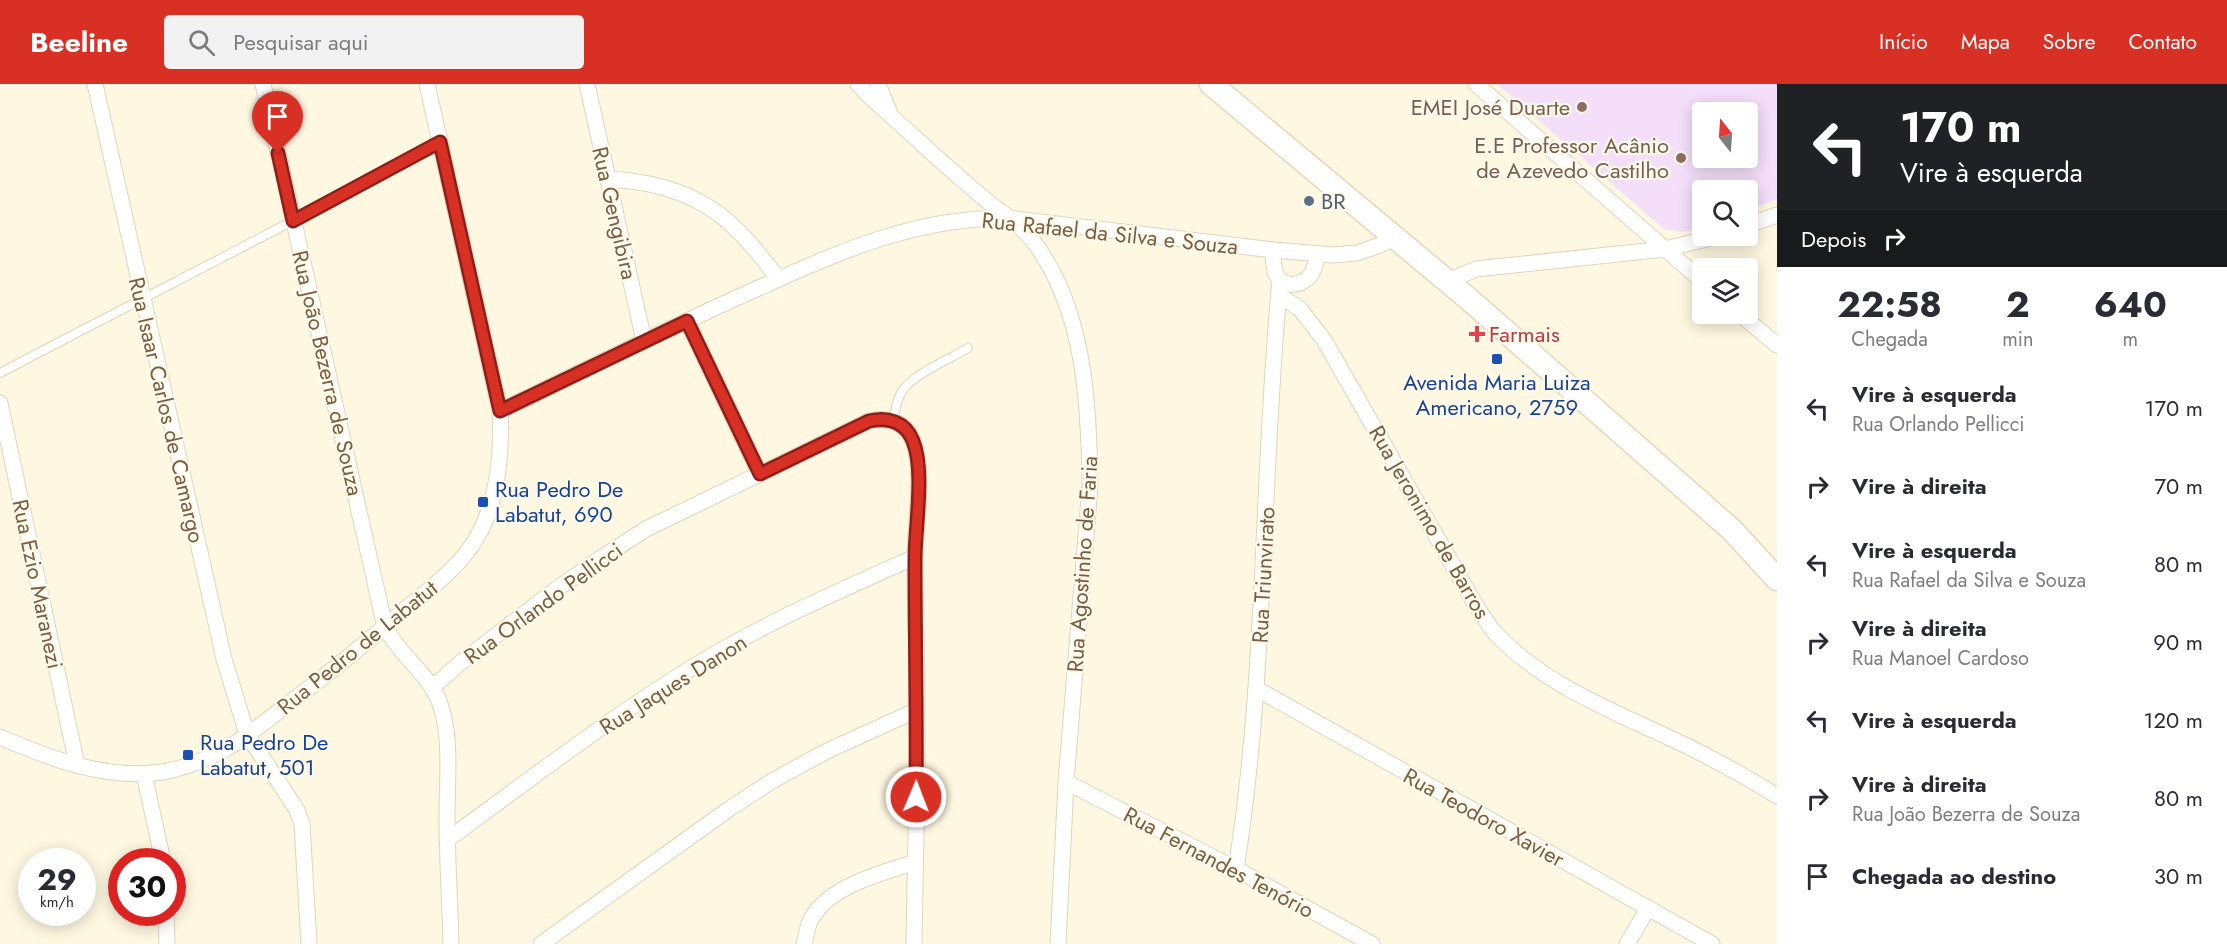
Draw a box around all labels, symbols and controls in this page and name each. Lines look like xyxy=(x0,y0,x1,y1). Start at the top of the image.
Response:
search box xyxy=(164,15,584,69)
text: Beeline xyxy=(30,22,128,63)
icon: search xyxy=(185,26,218,59)
text: Pesquisar aqui xyxy=(233,26,369,58)
text: Início xyxy=(1879,27,1928,57)
text: Mapa xyxy=(1961,27,2010,57)
text: Sobre xyxy=(2043,27,2095,57)
text: Contato xyxy=(2128,27,2197,57)
pin xyxy=(252,91,303,153)
place label: EMEI José Duarte xyxy=(1411,91,1570,123)
text: 170 m xyxy=(1900,97,2022,158)
icon: arrive xyxy=(261,100,294,133)
marker: EMEI José Duarte xyxy=(1575,100,1589,114)
north arrow xyxy=(1692,102,1758,168)
map controls xyxy=(1692,102,1758,324)
icon: left xyxy=(1801,108,1879,186)
place label: E.E Professor Acânio de Azevedo Castilho xyxy=(1474,129,1669,186)
street label: Rua Gengibira xyxy=(584,143,646,283)
marker: E.E Professor Acânio de Azevedo Castilho xyxy=(1674,151,1688,165)
text: Vire à esquerda xyxy=(1900,153,2083,192)
button: search xyxy=(1692,180,1758,246)
place label: BR xyxy=(1321,185,1346,217)
marker: BR xyxy=(1302,194,1316,208)
street label: Rua Rafael da Silva e Souza xyxy=(980,204,1240,262)
icon: right xyxy=(1878,222,1911,255)
text: Depois xyxy=(1801,223,1866,255)
street label: Rua João Bezerra de Souza xyxy=(284,247,372,499)
button: layers xyxy=(1692,258,1758,324)
street label: Rua Isaar Carlos de Camargo xyxy=(121,274,213,546)
text: 22:58 xyxy=(1837,278,1942,330)
text: 2 xyxy=(2006,278,2030,330)
text: 640 xyxy=(2094,278,2167,330)
place label: Farmais xyxy=(1489,318,1560,350)
text: Chegada xyxy=(1851,325,1928,354)
text: min xyxy=(2002,325,2033,354)
text: m xyxy=(2122,325,2138,354)
marker: Farmais xyxy=(1470,327,1484,341)
marker: Avenida Maria Luiza Americano, 2759 xyxy=(1490,352,1504,366)
place label: Avenida Maria Luiza Americano, 2759 xyxy=(1403,366,1591,423)
text: Vire à esquerda xyxy=(1852,378,2017,410)
icon: left xyxy=(1801,392,1834,425)
text: 170 m xyxy=(2145,392,2203,424)
text: Rua Orlando Pellicci xyxy=(1852,410,2024,439)
street label: Rua Jeronimo de Barros xyxy=(1361,419,1499,625)
street label: Rua Agostinho de Faria xyxy=(1058,455,1106,673)
icon: right xyxy=(1801,470,1834,503)
text: Vire à direita xyxy=(1852,470,1987,502)
text: 70 m xyxy=(2154,470,2203,502)
place label: Rua Pedro De Labatut, 690 xyxy=(495,473,623,530)
marker: Rua Pedro De Labatut, 690 xyxy=(476,495,490,509)
street label: Rua Ezio Maranezi xyxy=(4,496,72,672)
street label: Rua Triunvirato xyxy=(1243,506,1283,644)
street label: Rua Orlando Pellicci xyxy=(457,534,629,672)
text: Vire à esquerda xyxy=(1852,534,2017,566)
icon: left xyxy=(1801,548,1834,581)
text: 80 m xyxy=(2154,548,2203,580)
text: Rua Rafael da Silva e Souza xyxy=(1852,566,2086,595)
street label: Rua Pedro de Labatut xyxy=(270,572,445,722)
text: Vire à direita xyxy=(1852,612,1987,644)
street label: Rua Jaques Danon xyxy=(593,626,753,742)
icon: right xyxy=(1801,626,1834,659)
text: 90 m xyxy=(2153,626,2203,658)
text: Rua Manoel Cardoso xyxy=(1852,644,2029,673)
icon: left xyxy=(1801,704,1834,737)
text: Vire à esquerda xyxy=(1852,704,2017,736)
text: 120 m xyxy=(2144,704,2203,736)
place label: Rua Pedro De Labatut, 501 xyxy=(200,726,328,783)
marker: Rua Pedro De Labatut, 501 xyxy=(181,748,195,762)
street label: Rua Teodoro Xavier xyxy=(1398,759,1571,875)
position arrow xyxy=(884,765,948,829)
text: Vire à direita xyxy=(1852,768,1987,800)
icon: right xyxy=(1801,782,1834,815)
text: 80 m xyxy=(2154,782,2203,814)
street label: Rua Fernandes Tenório xyxy=(1118,798,1320,926)
text: Rua João Bezerra de Souza xyxy=(1852,800,2080,829)
speed limit sign: 30 xyxy=(108,848,186,926)
text: 29 xyxy=(37,858,77,901)
icon: arrive xyxy=(1801,860,1834,893)
text: Chegada ao destino xyxy=(1852,860,2056,892)
text: 30 m xyxy=(2154,860,2203,892)
text: km/h xyxy=(40,891,74,913)

